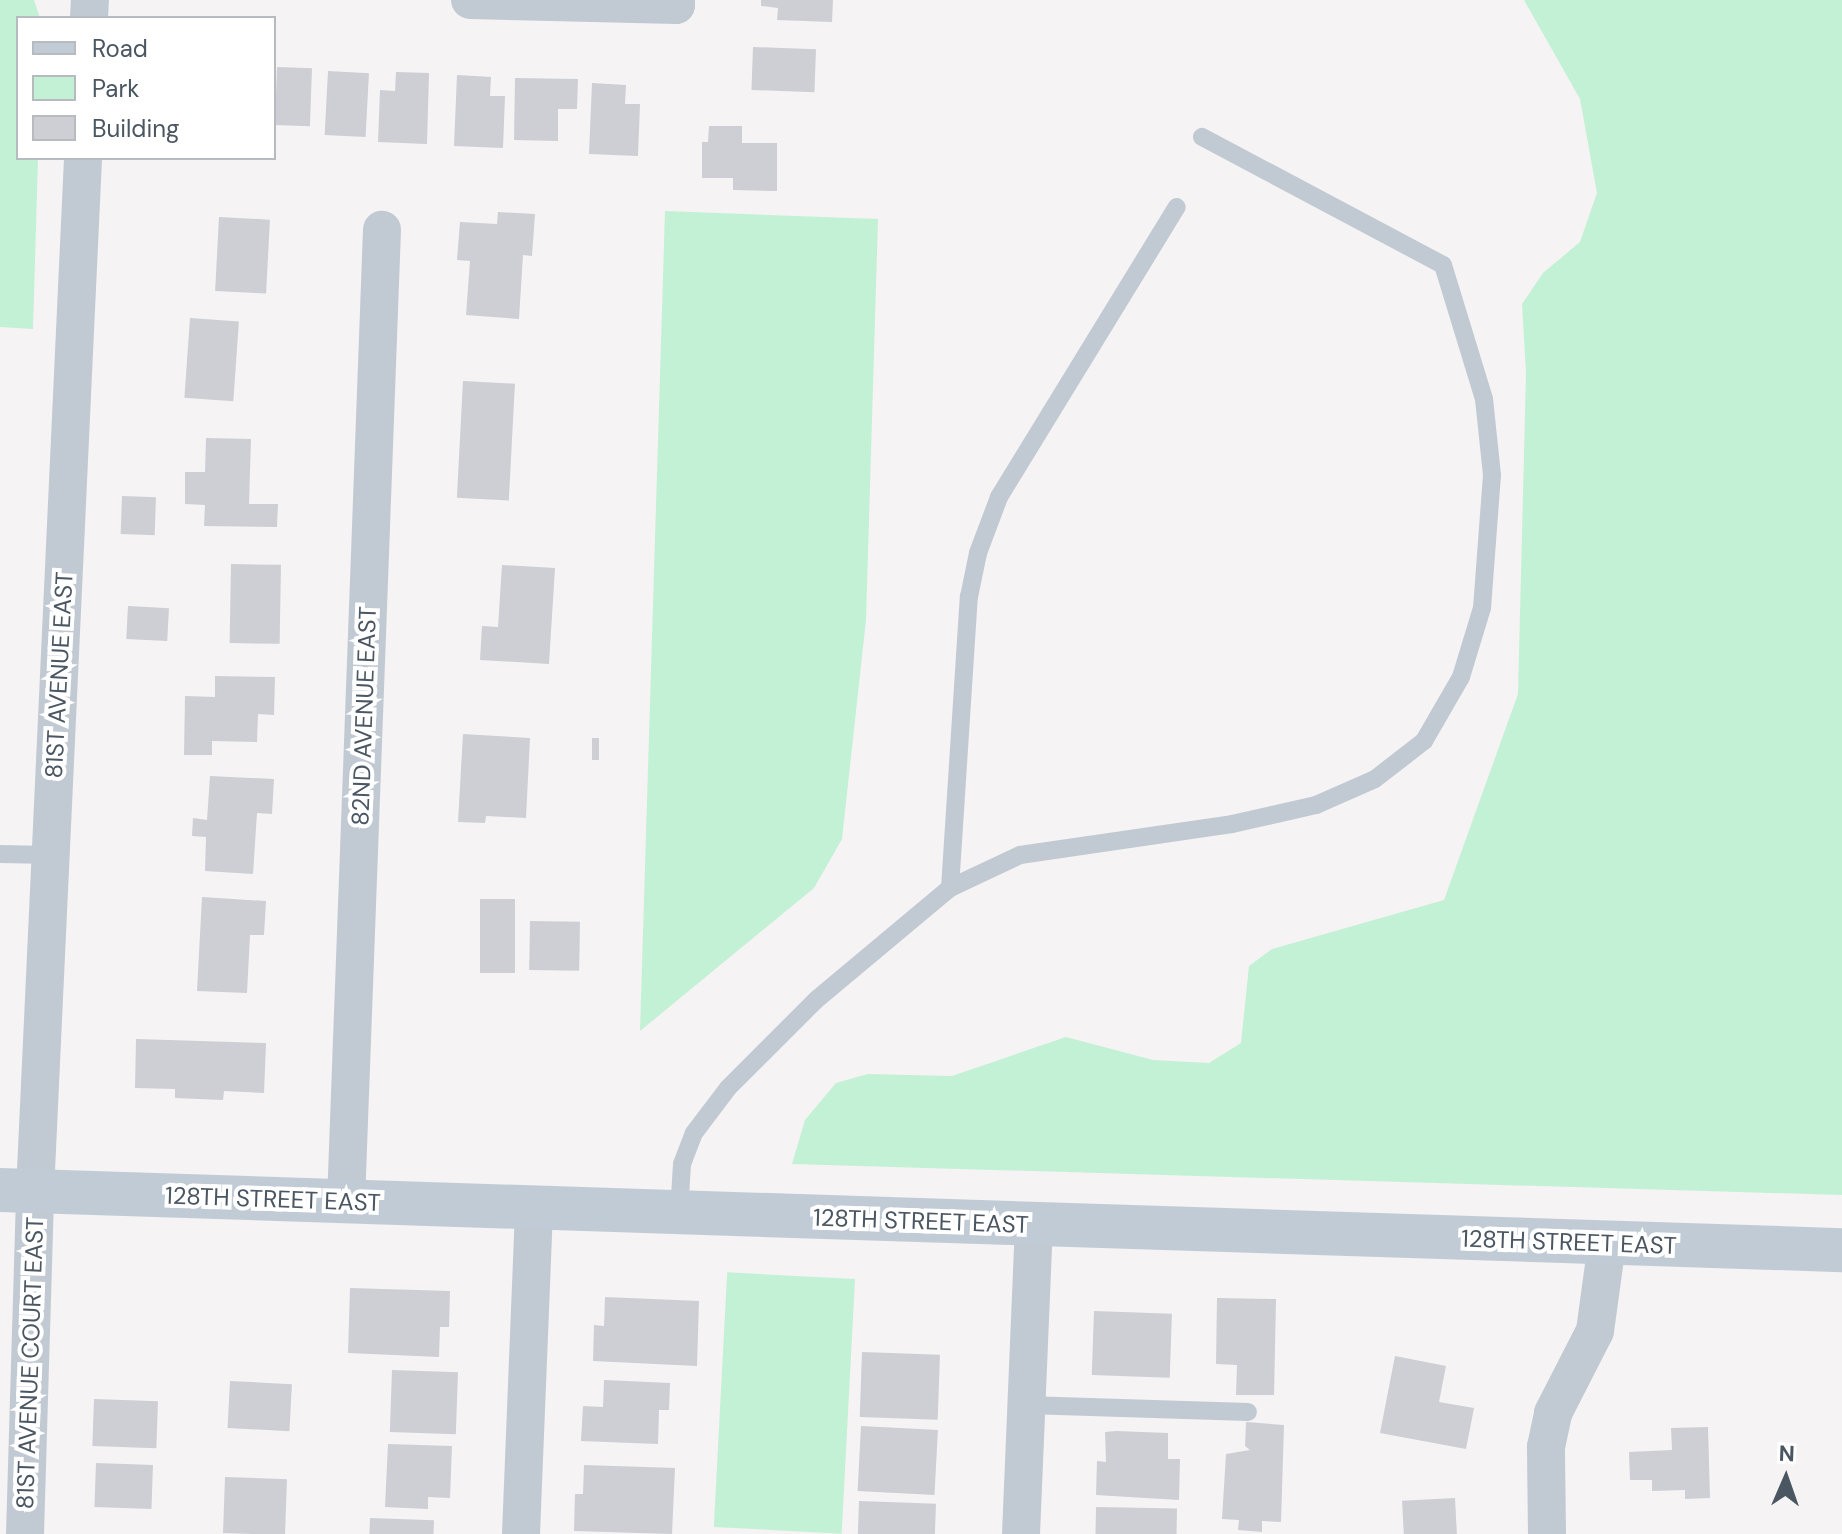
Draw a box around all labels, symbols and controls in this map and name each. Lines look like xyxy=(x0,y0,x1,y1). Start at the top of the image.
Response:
legend xyxy=(16,16,276,160)
text: Road xyxy=(92,33,148,64)
text: Park xyxy=(92,73,139,104)
text: Building xyxy=(92,113,179,144)
street label: 81ST AVENUE EAST xyxy=(39,571,79,779)
street label: 82ND AVENUE EAST xyxy=(346,606,382,826)
street label: 128TH STREET EAST xyxy=(165,1181,381,1217)
street label: 128TH STREET EAST xyxy=(813,1203,1029,1239)
street label: 81ST AVENUE COURT EAST xyxy=(11,1216,49,1510)
street label: 128TH STREET EAST xyxy=(1461,1224,1677,1260)
north arrow xyxy=(1746,1438,1826,1518)
text: N xyxy=(1778,1439,1795,1468)

